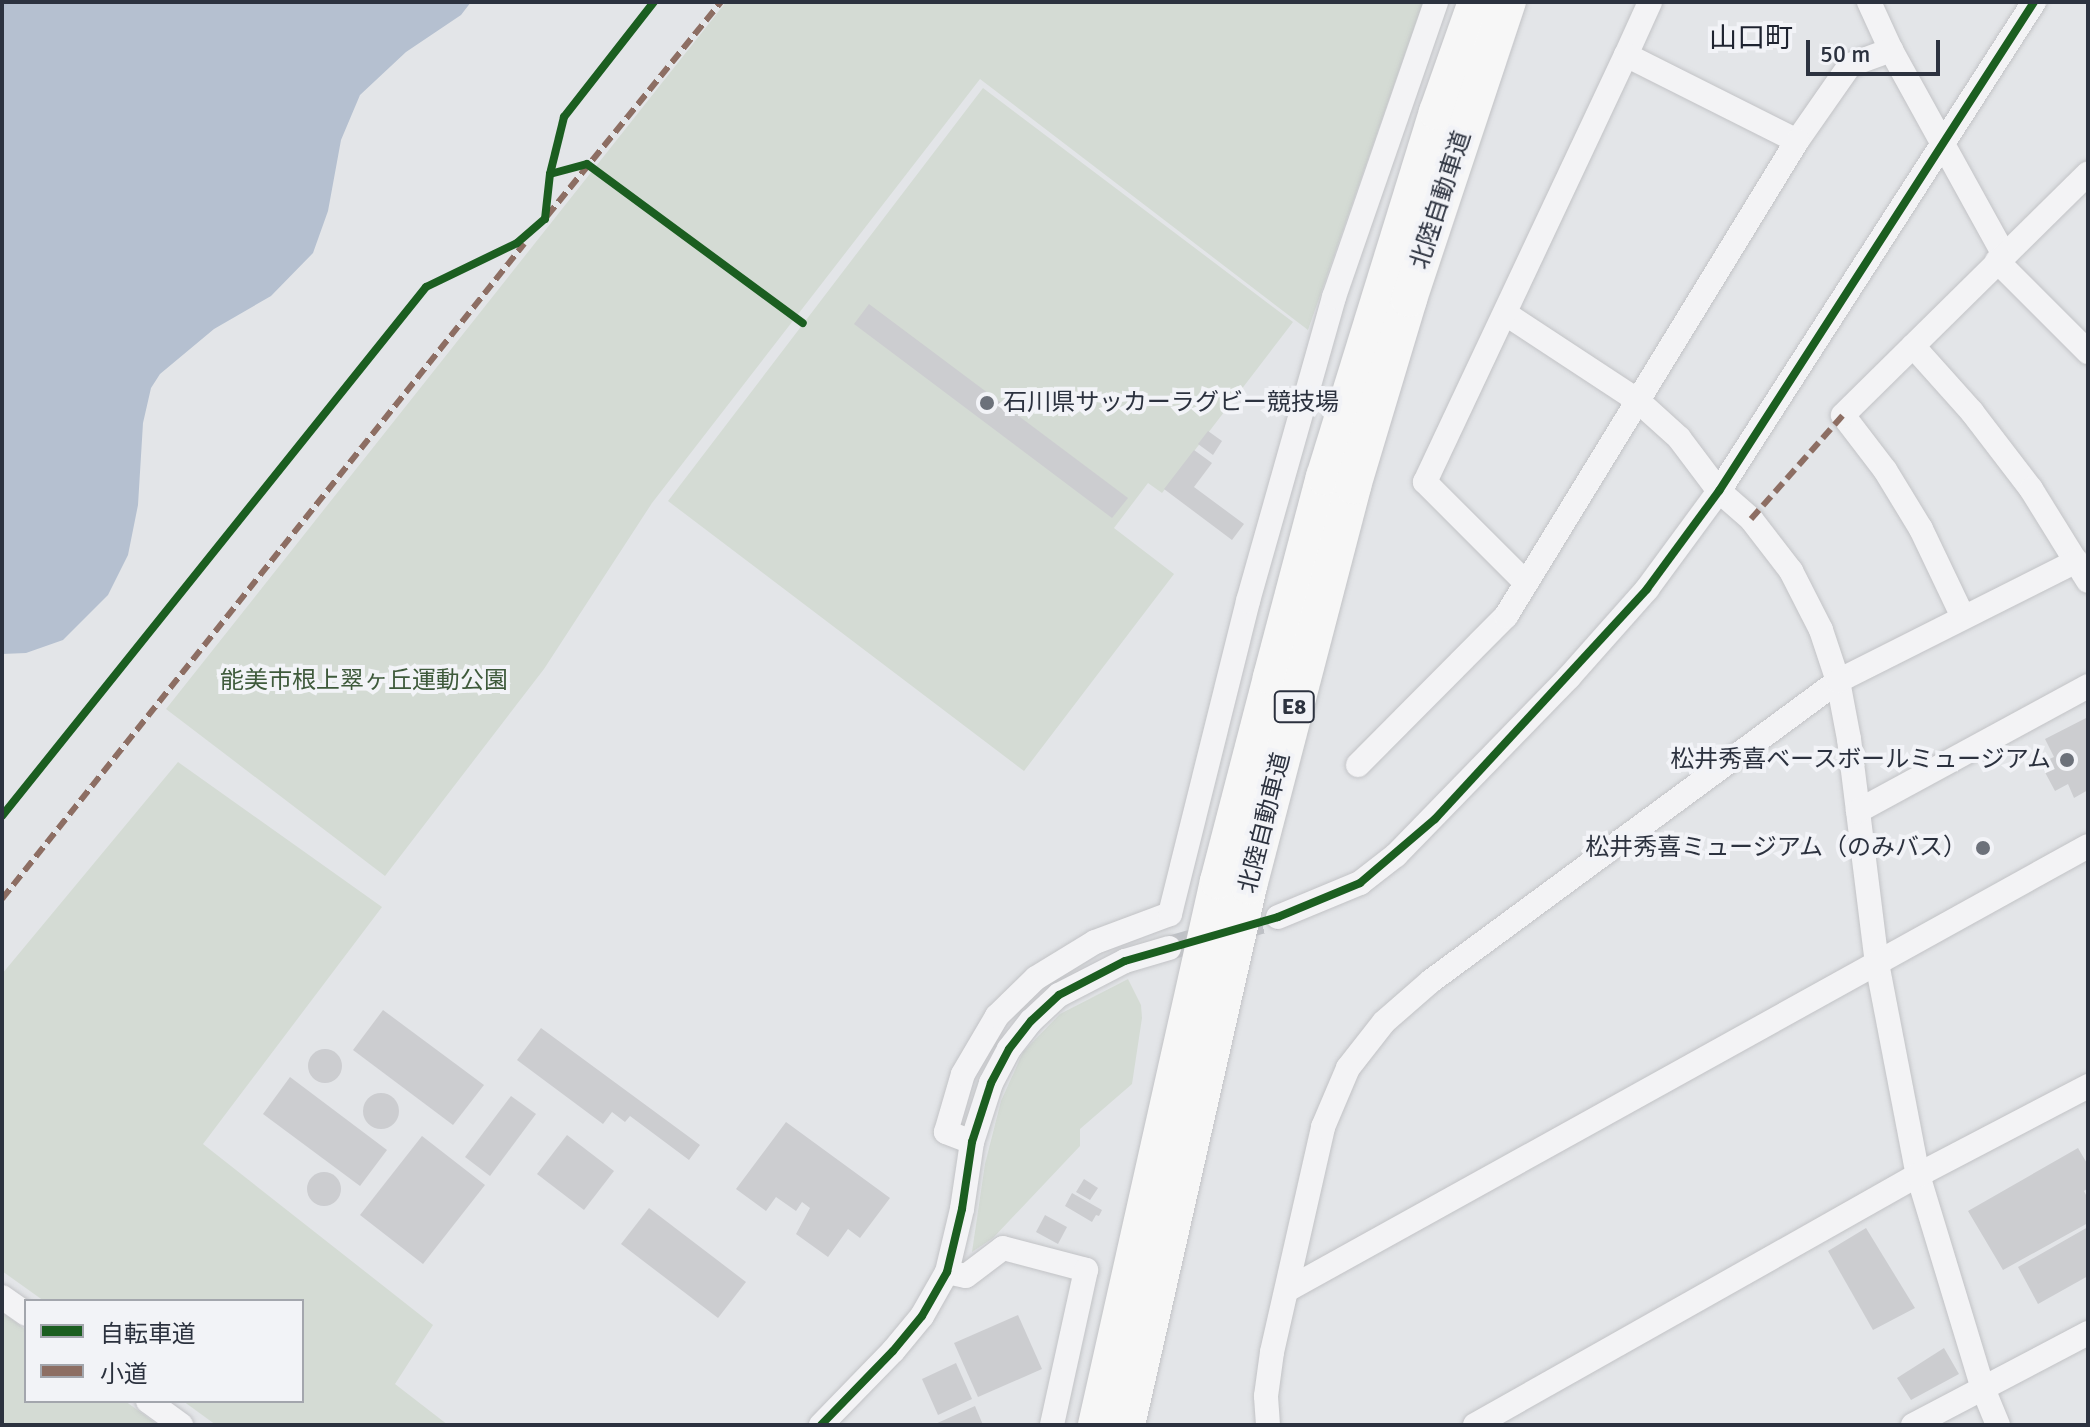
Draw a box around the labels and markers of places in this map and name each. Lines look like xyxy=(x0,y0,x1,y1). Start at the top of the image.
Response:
place label: 石川県サッカーラグビー競技場 xyxy=(1003,389,1339,417)
marker: 石川県サッカーラグビー競技場 xyxy=(978,394,996,412)
place label: 松井秀喜ベースボールミュージアム xyxy=(1667,746,2051,774)
marker: 松井秀喜ベースボールミュージアム xyxy=(2058,751,2076,769)
place label: 松井秀喜ミュージアム（のみバス） xyxy=(1583,834,1967,862)
marker: 松井秀喜ミュージアム（のみバス） xyxy=(1974,839,1992,857)

